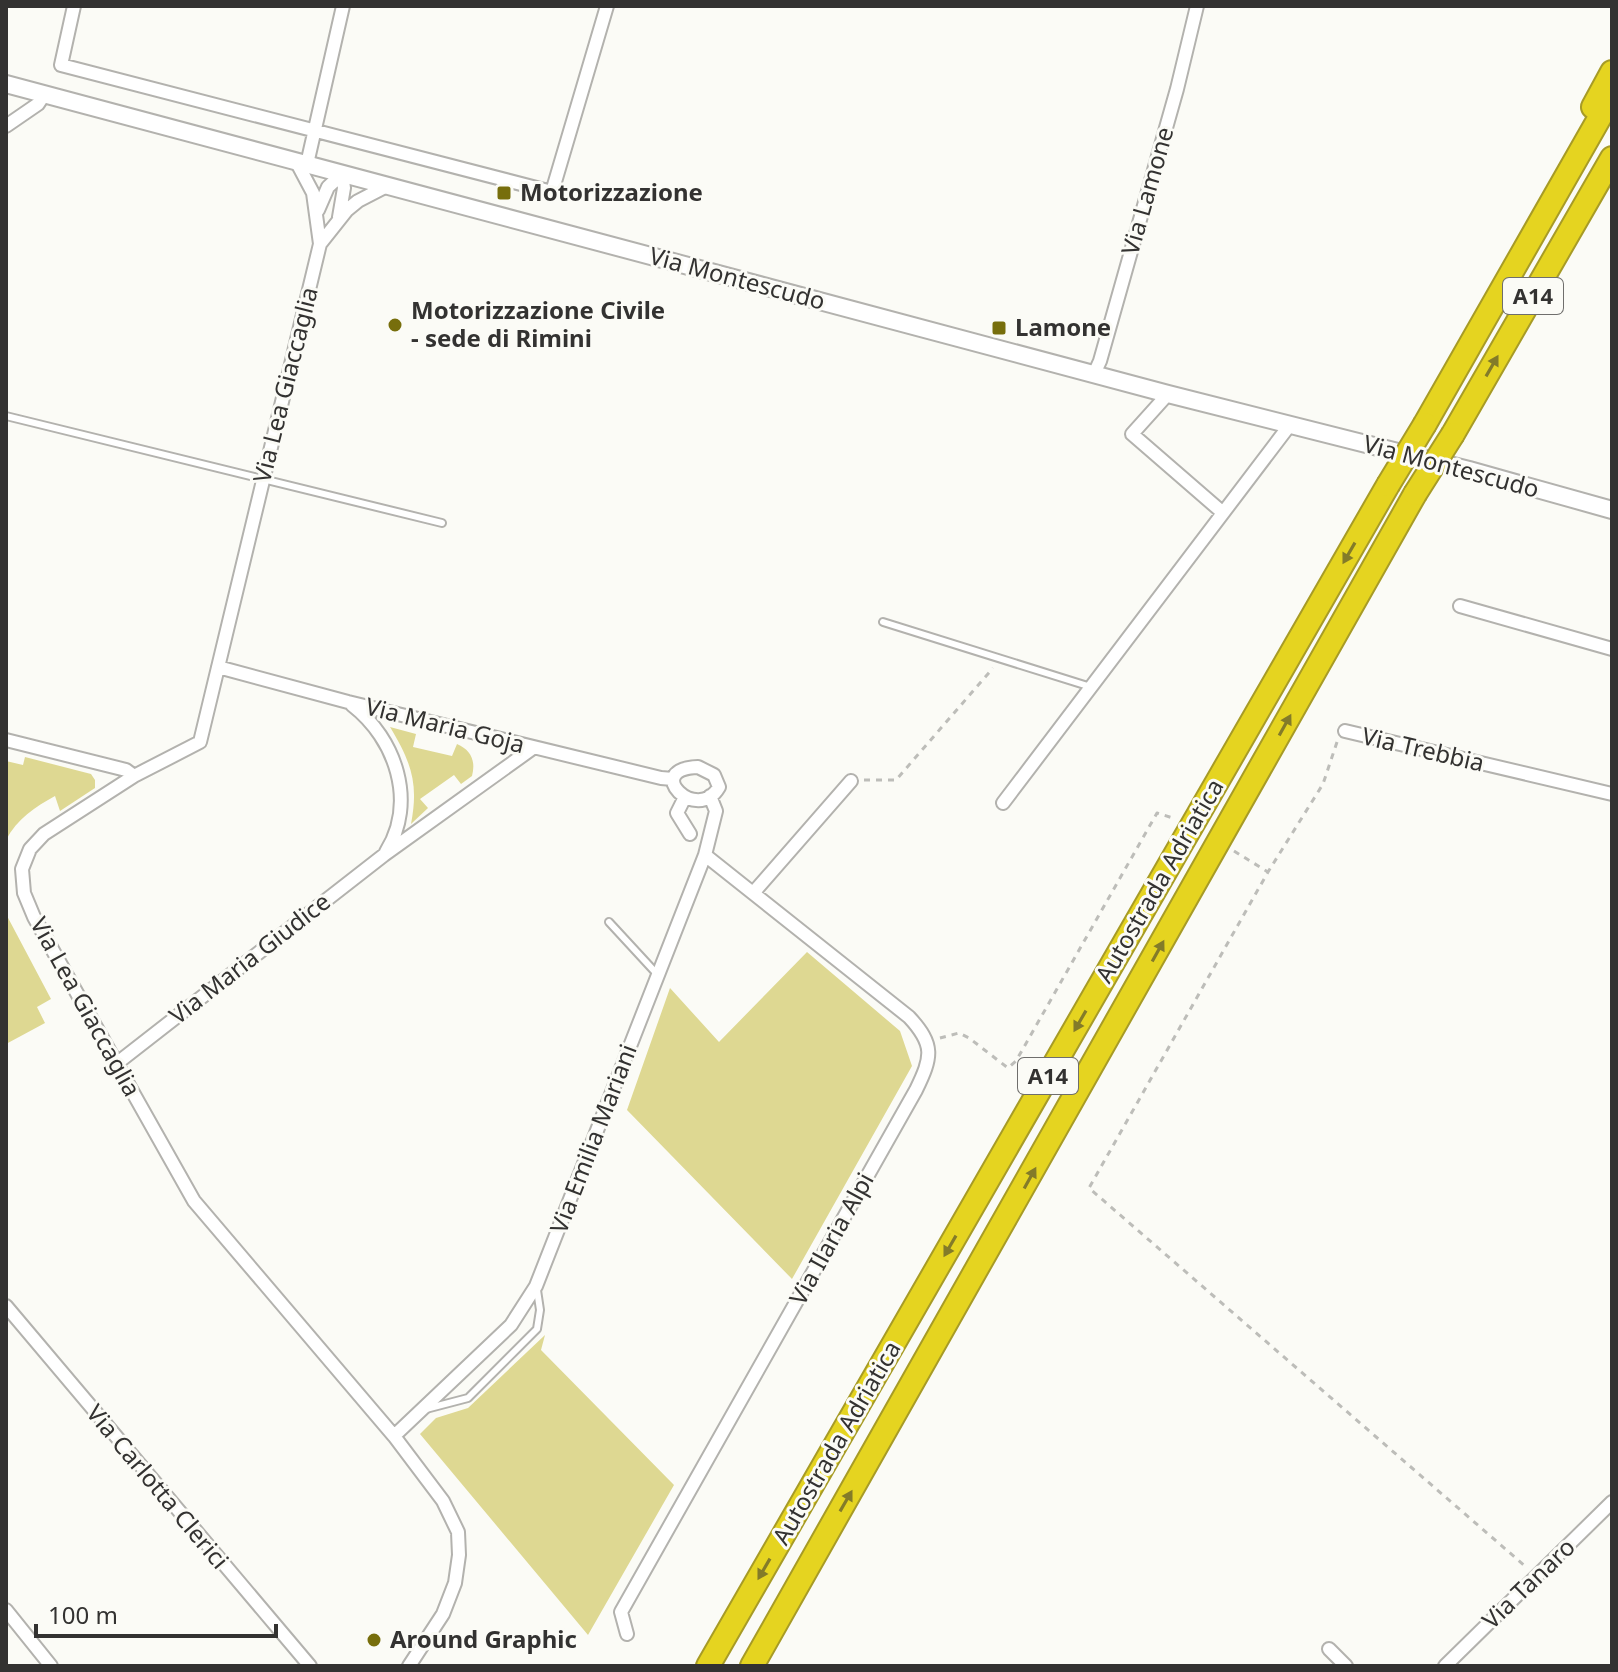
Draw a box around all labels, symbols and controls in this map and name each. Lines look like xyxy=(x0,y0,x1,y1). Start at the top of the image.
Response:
street label: Via Lamone xyxy=(1113,123,1181,258)
place label: Motorizzazione xyxy=(520,175,703,208)
marker: Motorizzazione xyxy=(495,184,513,202)
street label: Via Montescudo xyxy=(646,238,829,317)
road number: A14 xyxy=(1503,278,1563,314)
street label: Via Lea Giaccaglia xyxy=(244,283,325,486)
place label: Motorizzazione Civile - sede di Rimini xyxy=(411,293,665,354)
place label: Lamone xyxy=(1015,310,1111,343)
marker: Motorizzazione Civile - sede di Rimini xyxy=(386,316,404,334)
marker: Lamone xyxy=(990,319,1008,337)
one-way arrow xyxy=(1485,355,1499,377)
street label: Via Montescudo xyxy=(1360,426,1543,505)
one-way arrow xyxy=(1342,542,1356,564)
street label: Via Maria Goja xyxy=(362,689,528,760)
one-way arrow xyxy=(1278,714,1292,736)
street label: Via Trebbia xyxy=(1359,718,1488,779)
street label: Autostrada Adriatica xyxy=(1087,772,1231,988)
street label: Via Maria Giudice xyxy=(162,885,336,1031)
street label: Via Lea Giaccaglia xyxy=(23,911,149,1102)
one-way arrow xyxy=(1151,940,1165,962)
one-way arrow xyxy=(1073,1010,1087,1032)
street label: Via Emilia Mariani xyxy=(541,1039,644,1238)
road number: A14 xyxy=(1018,1058,1078,1094)
street label: Via Ilaria Alpi xyxy=(781,1166,881,1310)
one-way arrow xyxy=(1023,1166,1037,1189)
one-way arrow xyxy=(943,1235,957,1257)
street label: Autostrada Adriatica xyxy=(764,1334,908,1550)
street label: Via Carlotta Clerici xyxy=(80,1397,237,1575)
one-way arrow xyxy=(839,1490,853,1512)
street label: Via Tanaro xyxy=(1474,1530,1582,1636)
one-way arrow xyxy=(757,1558,771,1580)
scale bar xyxy=(36,1588,276,1638)
text: 100 m xyxy=(48,1598,118,1631)
place label: Around Graphic xyxy=(390,1622,577,1655)
marker: Around Graphic xyxy=(365,1631,383,1649)

